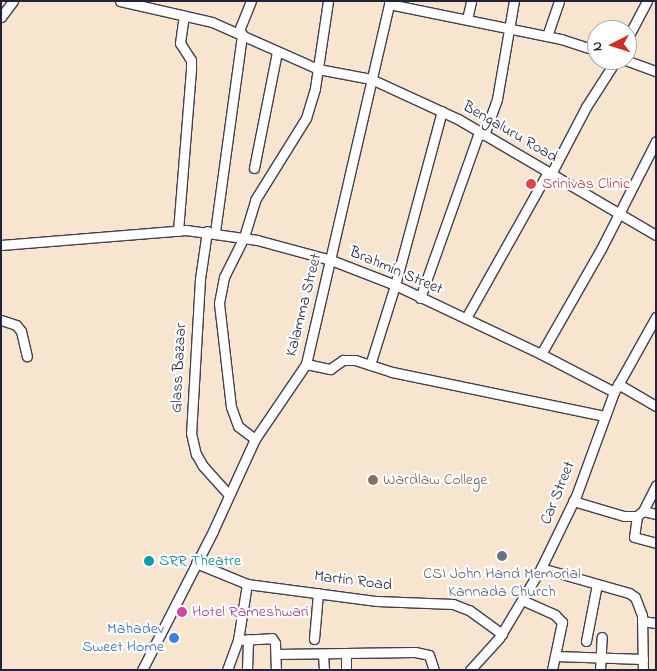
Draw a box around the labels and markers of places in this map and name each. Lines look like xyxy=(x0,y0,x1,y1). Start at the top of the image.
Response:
place label: Srinivas Clinic xyxy=(542,174,630,194)
marker: Srinivas Clinic xyxy=(524,177,538,191)
place label: Wardlaw College xyxy=(383,470,487,490)
marker: Wardlaw College xyxy=(367,474,379,486)
marker: CSI John Hand Memorial Kannada Church xyxy=(496,550,508,562)
place label: SRR Theatre xyxy=(159,551,241,571)
marker: SRR Theatre xyxy=(143,555,155,567)
place label: CSI John Hand Memorial Kannada Church xyxy=(423,564,581,602)
place label: Hotel Rameshwari xyxy=(192,602,309,622)
marker: Hotel Rameshwari xyxy=(176,606,188,618)
place label: Mahadev Sweet Home xyxy=(82,619,164,657)
marker: Mahadev Sweet Home xyxy=(168,632,180,644)

